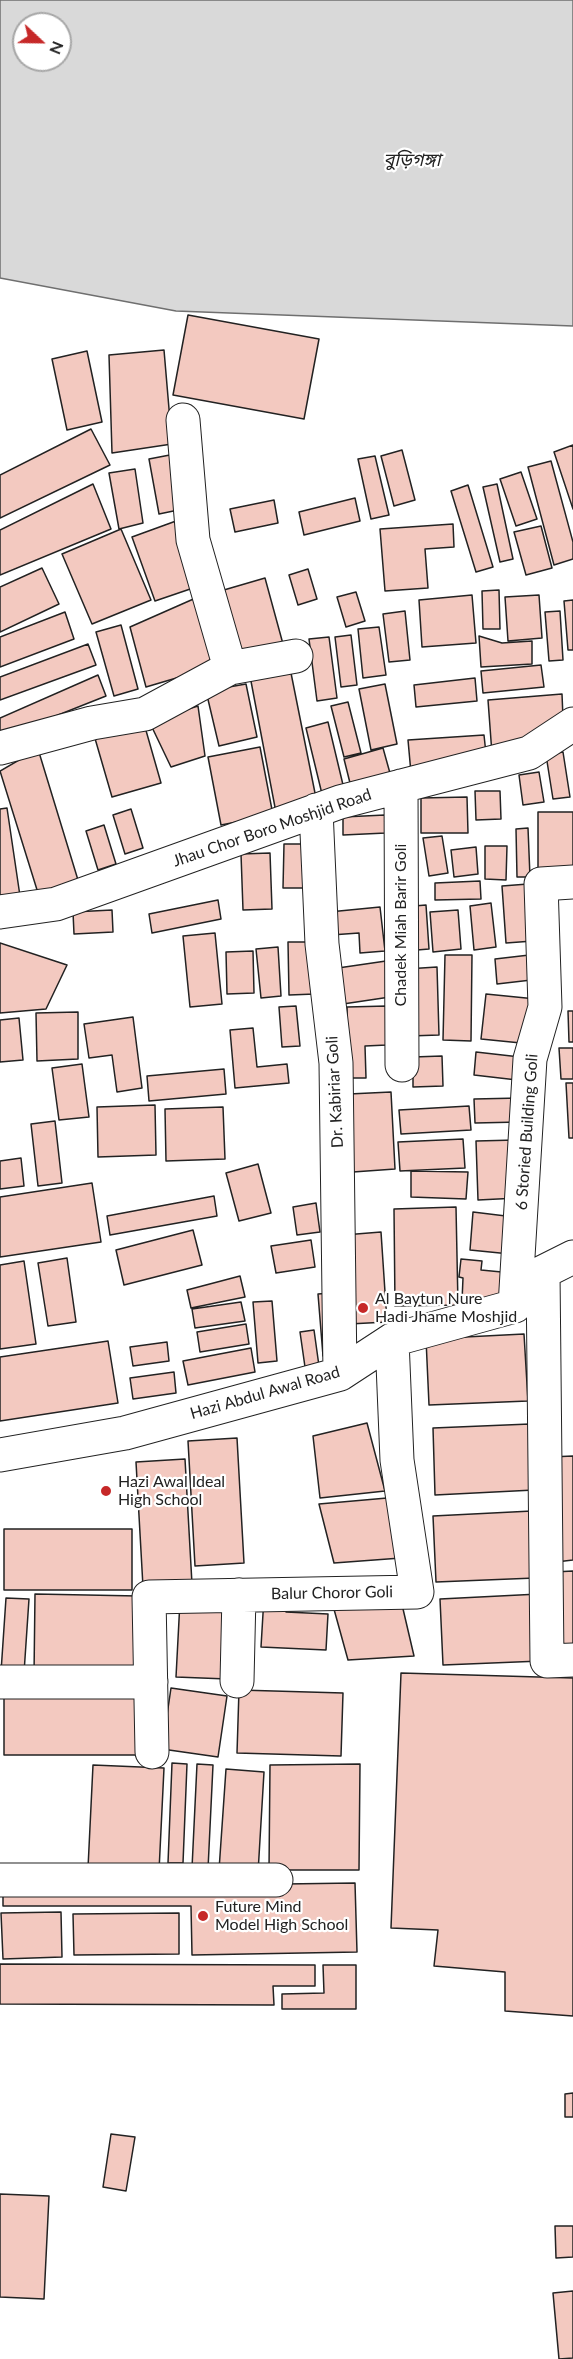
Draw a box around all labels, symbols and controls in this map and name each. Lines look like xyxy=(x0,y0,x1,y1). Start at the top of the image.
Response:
north arrow xyxy=(12,12,72,72)
text: N xyxy=(46,39,68,57)
water label: বুড়িগঙ্গা xyxy=(383,149,441,171)
street label: Jhau Chor Boro Moshjid Road xyxy=(170,785,374,871)
street label: Chadek Miah Barir Goli xyxy=(391,844,411,1006)
street label: Dr. Kabiriar Goli xyxy=(322,1035,348,1149)
street label: 6 Storied Building Goli xyxy=(512,1053,542,1211)
place label: Al Baytun Nure Hadi Jhame Moshjid xyxy=(375,1289,517,1327)
marker: Al Baytun Nure Hadi Jhame Moshjid xyxy=(356,1301,370,1315)
street label: Hazi Abdul Awal Road xyxy=(188,1362,342,1424)
place label: Hazi Awal Ideal High School xyxy=(118,1472,225,1510)
marker: Hazi Awal Ideal High School xyxy=(99,1484,113,1498)
street label: Balur Choror Goli xyxy=(271,1582,393,1604)
place label: Future Mind Model High School xyxy=(215,1897,348,1935)
marker: Future Mind Model High School xyxy=(196,1909,210,1923)

